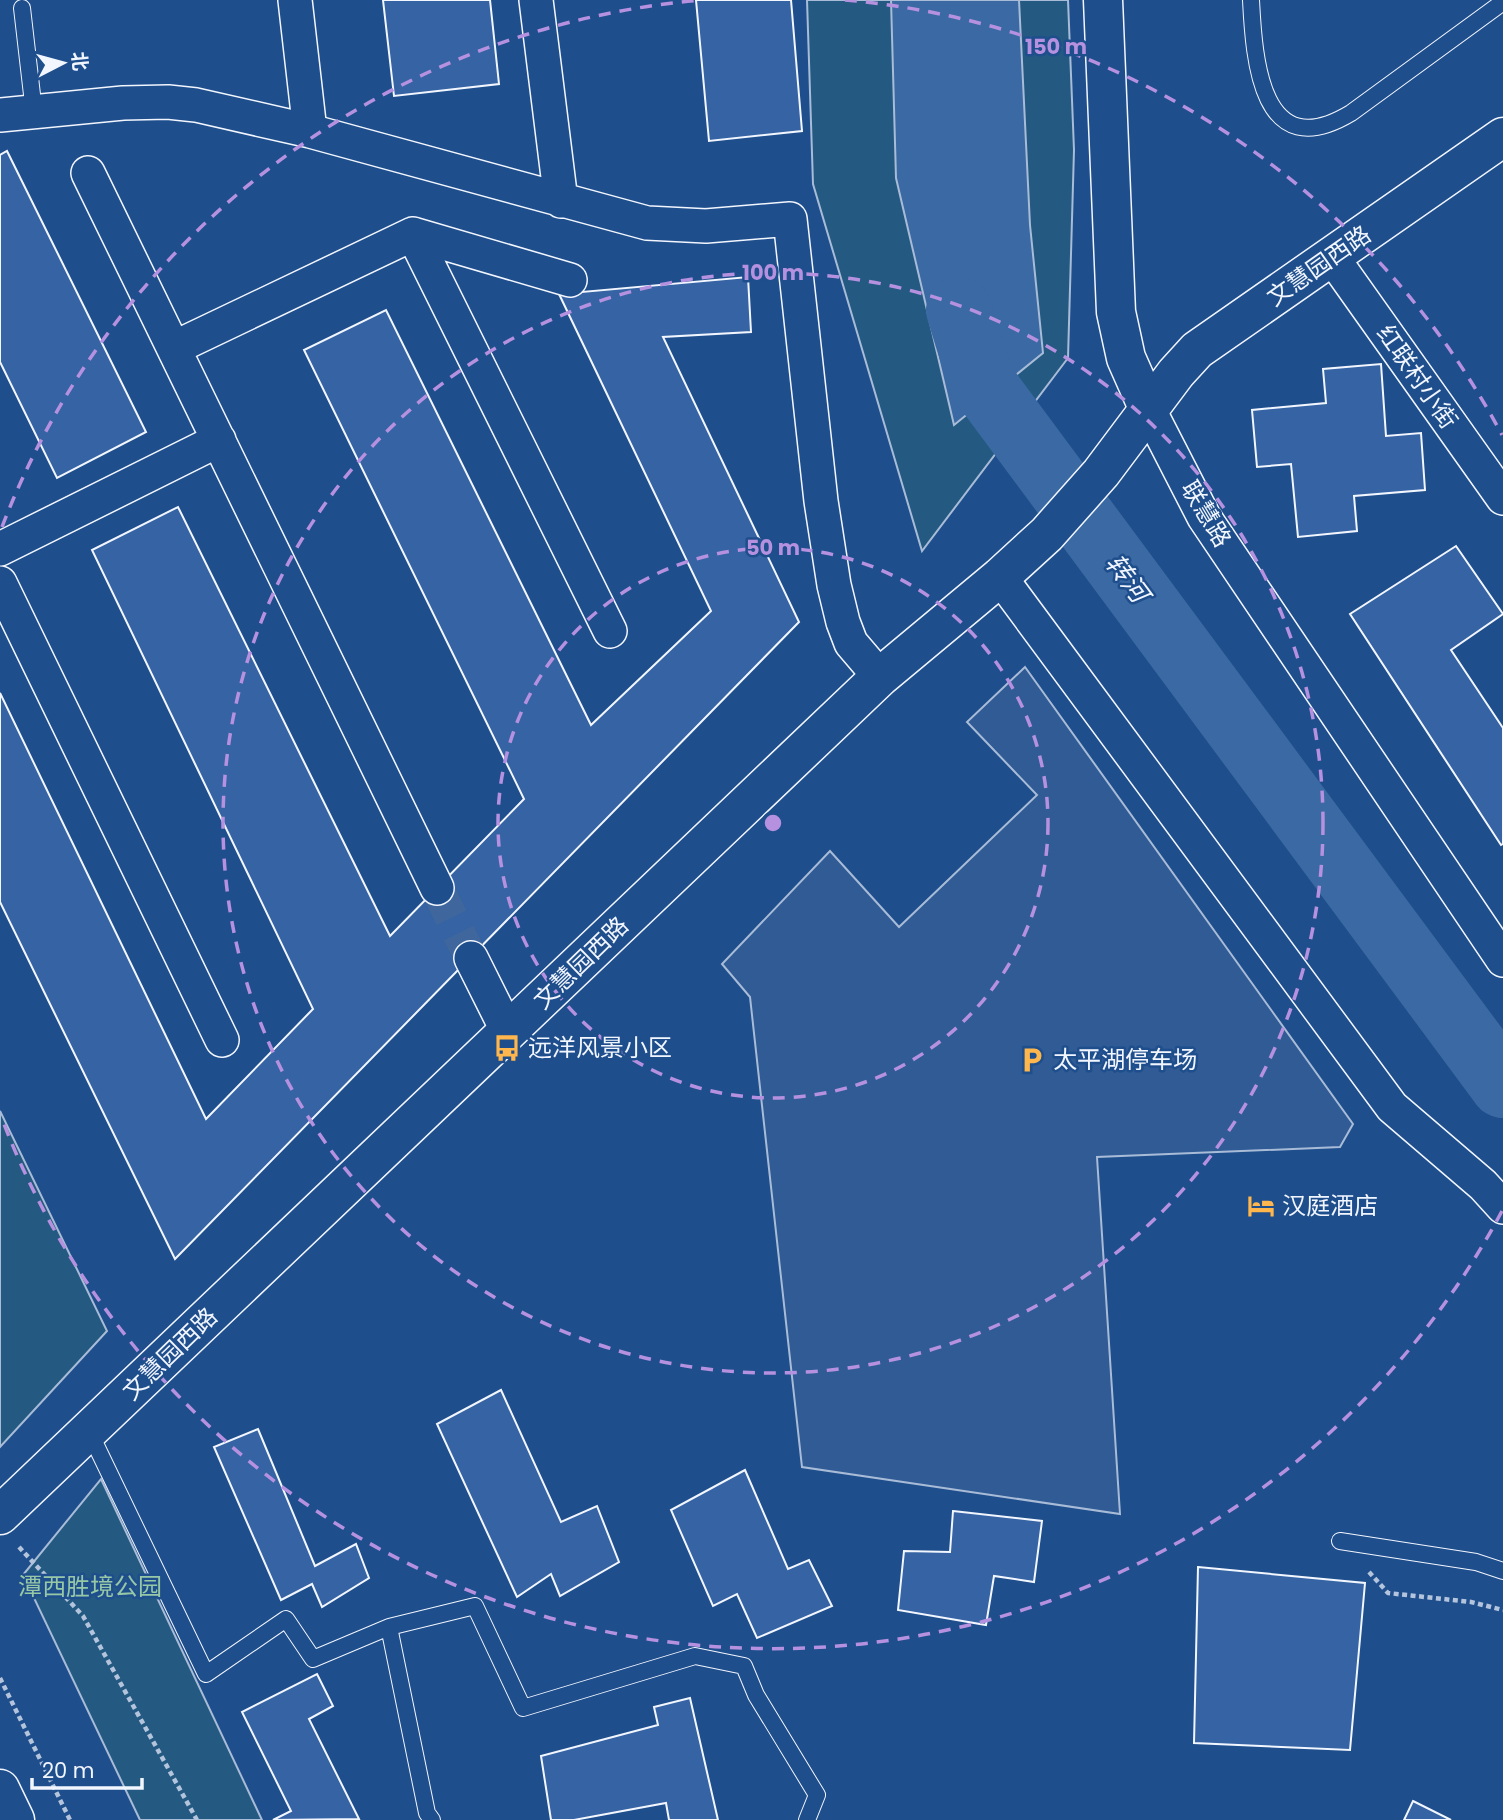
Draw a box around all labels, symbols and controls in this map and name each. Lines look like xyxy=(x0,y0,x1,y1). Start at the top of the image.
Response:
north arrow xyxy=(28,28,98,98)
text: 150 m xyxy=(1025,32,1087,61)
text: 北 xyxy=(65,50,94,72)
street label: 文慧园西路 xyxy=(1260,218,1377,314)
text: 100 m xyxy=(742,258,804,287)
street label: 红联村小街 xyxy=(1369,318,1465,435)
street label: 联慧路 xyxy=(1174,474,1239,553)
text: 50 m xyxy=(746,533,800,562)
water label: 转河 xyxy=(1097,546,1160,614)
centre of rings xyxy=(761,811,785,835)
street label: 文慧园西路 xyxy=(526,909,635,1016)
place label: 远洋风景小区 xyxy=(528,1031,672,1064)
bus stop icon: 远洋风景小区 xyxy=(492,1033,522,1063)
place label: 太平湖停车场 xyxy=(1053,1043,1197,1076)
parking icon: 太平湖停车场 xyxy=(1017,1045,1047,1075)
place label: 汉庭酒店 xyxy=(1282,1189,1378,1222)
hotel icon: 汉庭酒店 xyxy=(1246,1191,1276,1221)
street label: 文慧园西路 xyxy=(115,1300,224,1407)
park label: 潭西胜境公园 xyxy=(18,1570,162,1603)
scale bar xyxy=(32,1746,142,1790)
text: 20 m xyxy=(42,1756,95,1785)

